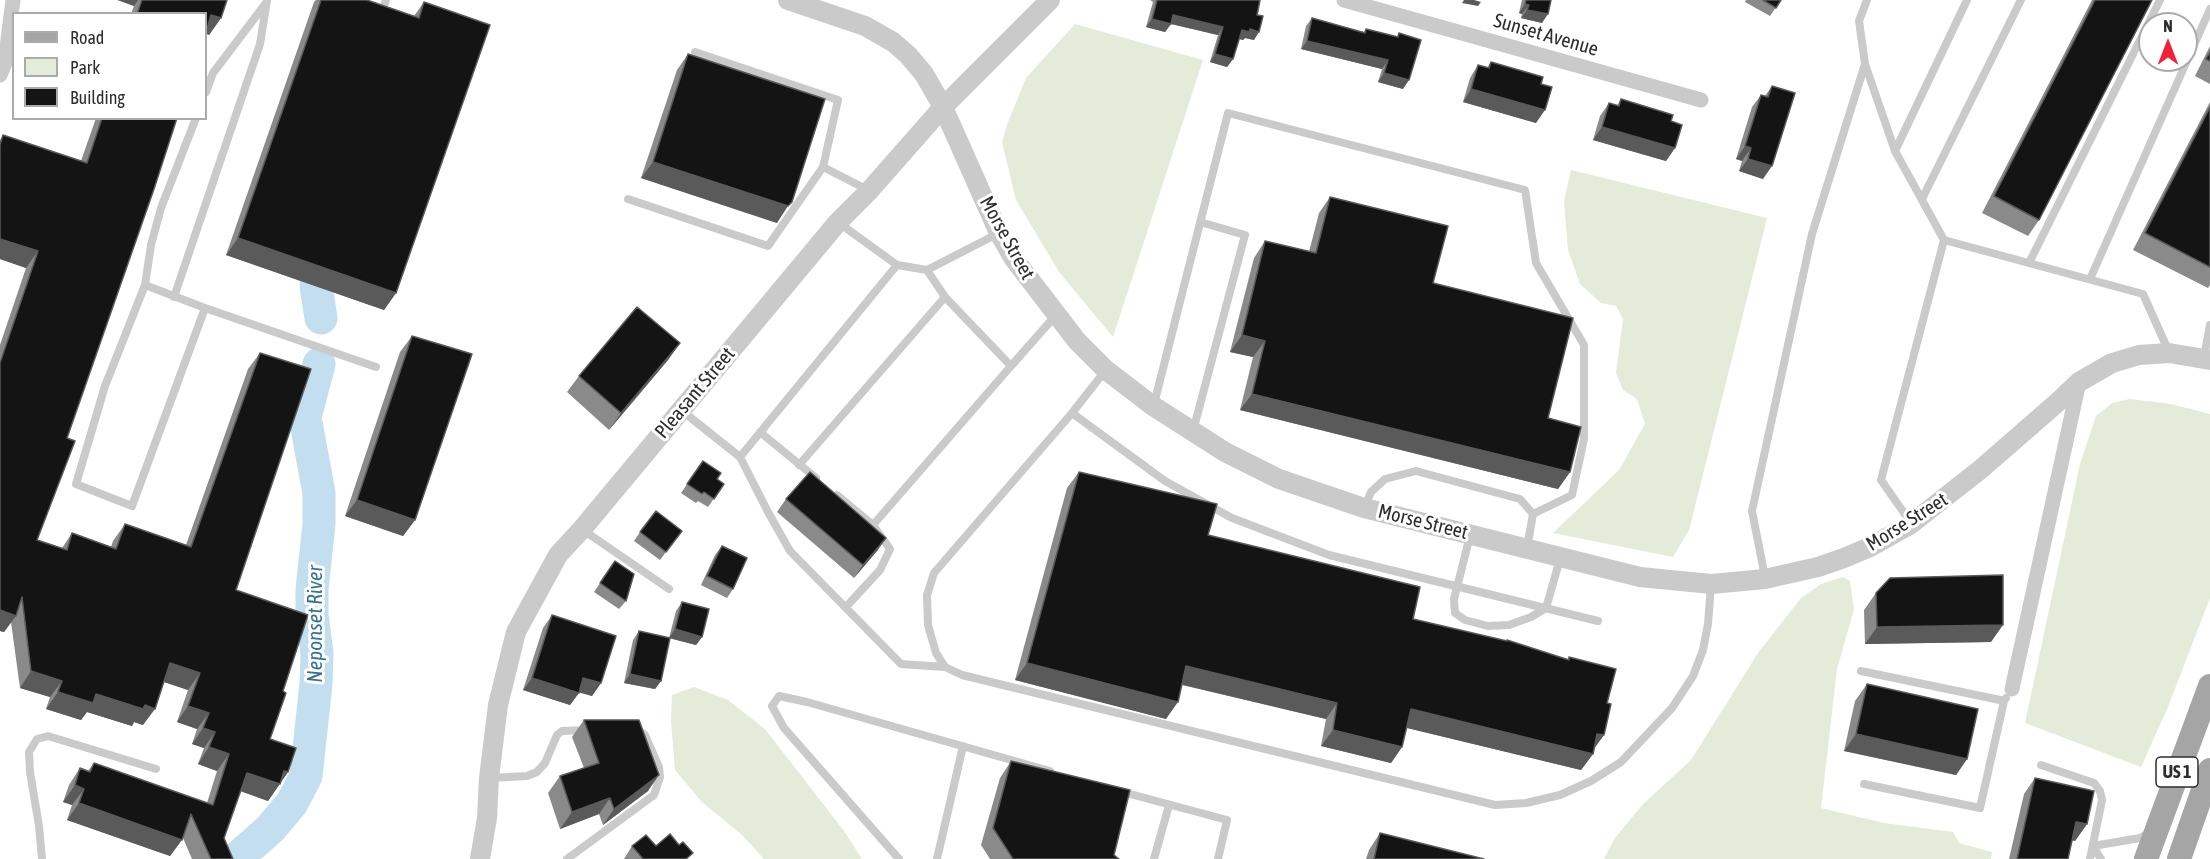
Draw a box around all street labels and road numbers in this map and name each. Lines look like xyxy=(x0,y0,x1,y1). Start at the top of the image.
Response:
street label: Sunset Avenue xyxy=(1491,9,1601,61)
street label: Morse Street xyxy=(974,192,1040,284)
street label: Pleasant Street xyxy=(650,342,740,444)
street label: Morse Street xyxy=(1862,488,1952,556)
street label: Morse Street xyxy=(1376,499,1470,545)
road number: US 1 xyxy=(2156,757,2198,787)

